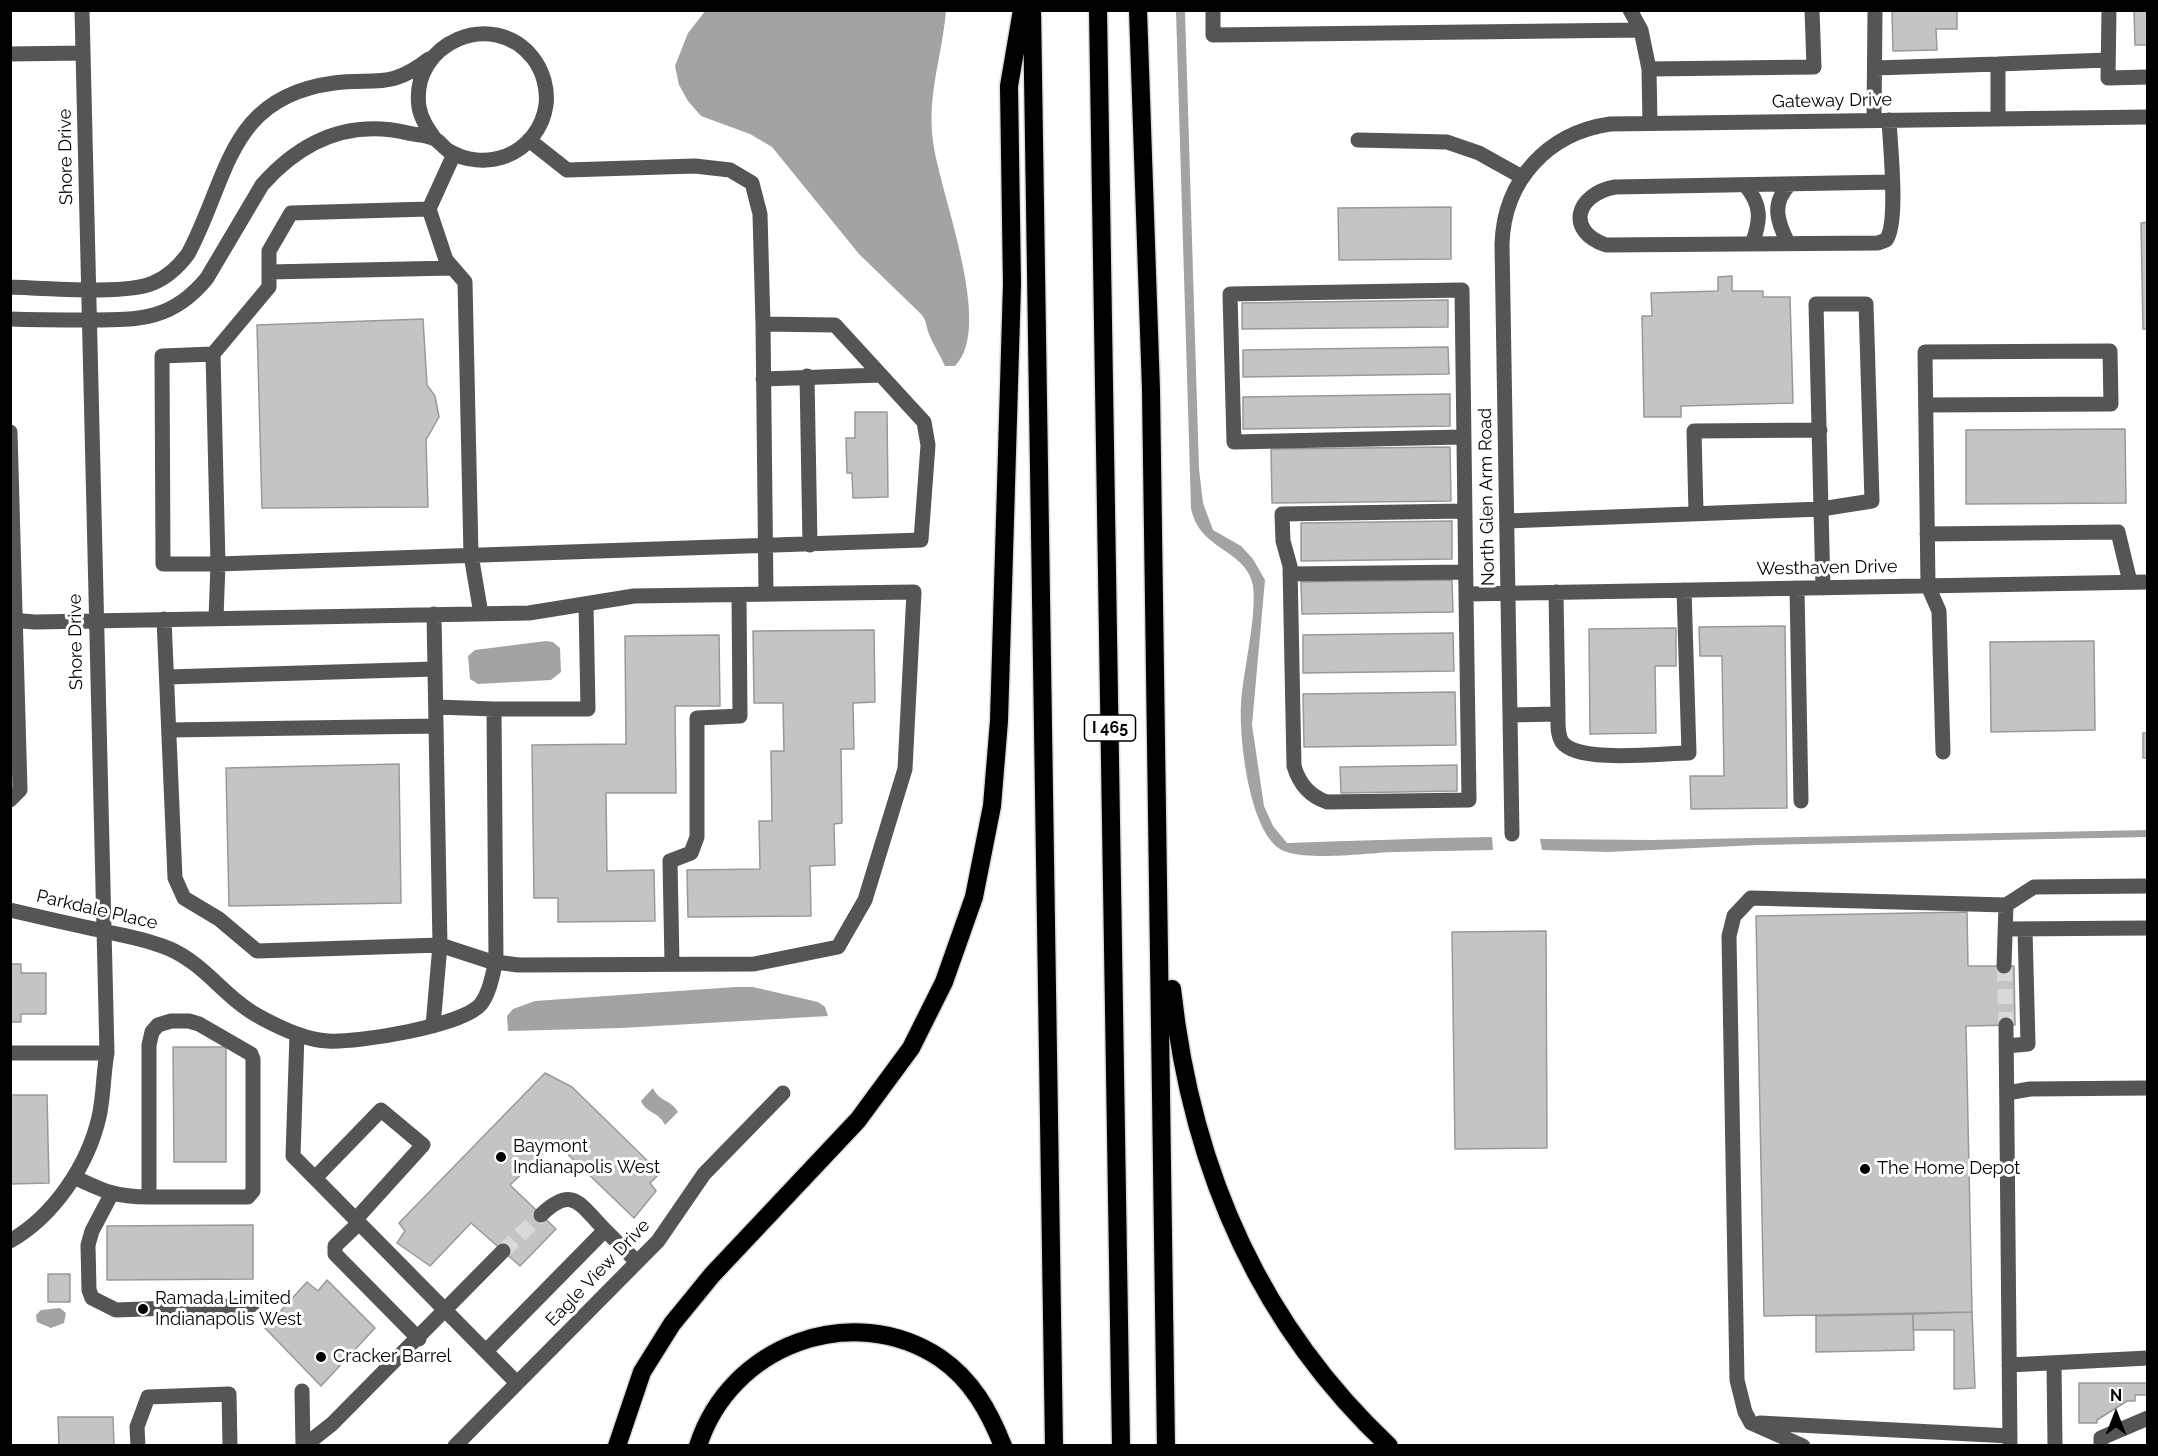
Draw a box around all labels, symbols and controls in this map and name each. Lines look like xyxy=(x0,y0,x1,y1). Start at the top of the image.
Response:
street label: Gateway Drive xyxy=(1772,89,1892,113)
street label: Shore Drive xyxy=(54,109,78,205)
street label: North Glen Arm Road xyxy=(1475,408,1499,586)
street label: Westhaven Drive xyxy=(1756,556,1898,580)
street label: Shore Drive xyxy=(64,594,88,690)
road number: I 465 xyxy=(1084,715,1136,741)
street label: Parkdale Place xyxy=(34,886,160,934)
place label: Baymont Indianapolis West xyxy=(513,1136,660,1178)
marker: Baymont Indianapolis West xyxy=(494,1150,508,1164)
place label: The Home Depot xyxy=(1877,1158,2020,1180)
marker: The Home Depot xyxy=(1858,1162,1872,1176)
street label: Eagle View Drive xyxy=(541,1215,655,1331)
place label: Ramada Limited Indianapolis West xyxy=(155,1288,302,1330)
marker: Ramada Limited Indianapolis West xyxy=(136,1302,150,1316)
place label: Cracker Barrel xyxy=(333,1346,451,1368)
marker: Cracker Barrel xyxy=(314,1350,328,1364)
north arrow xyxy=(2086,1384,2146,1444)
text: N xyxy=(2110,1386,2122,1405)

